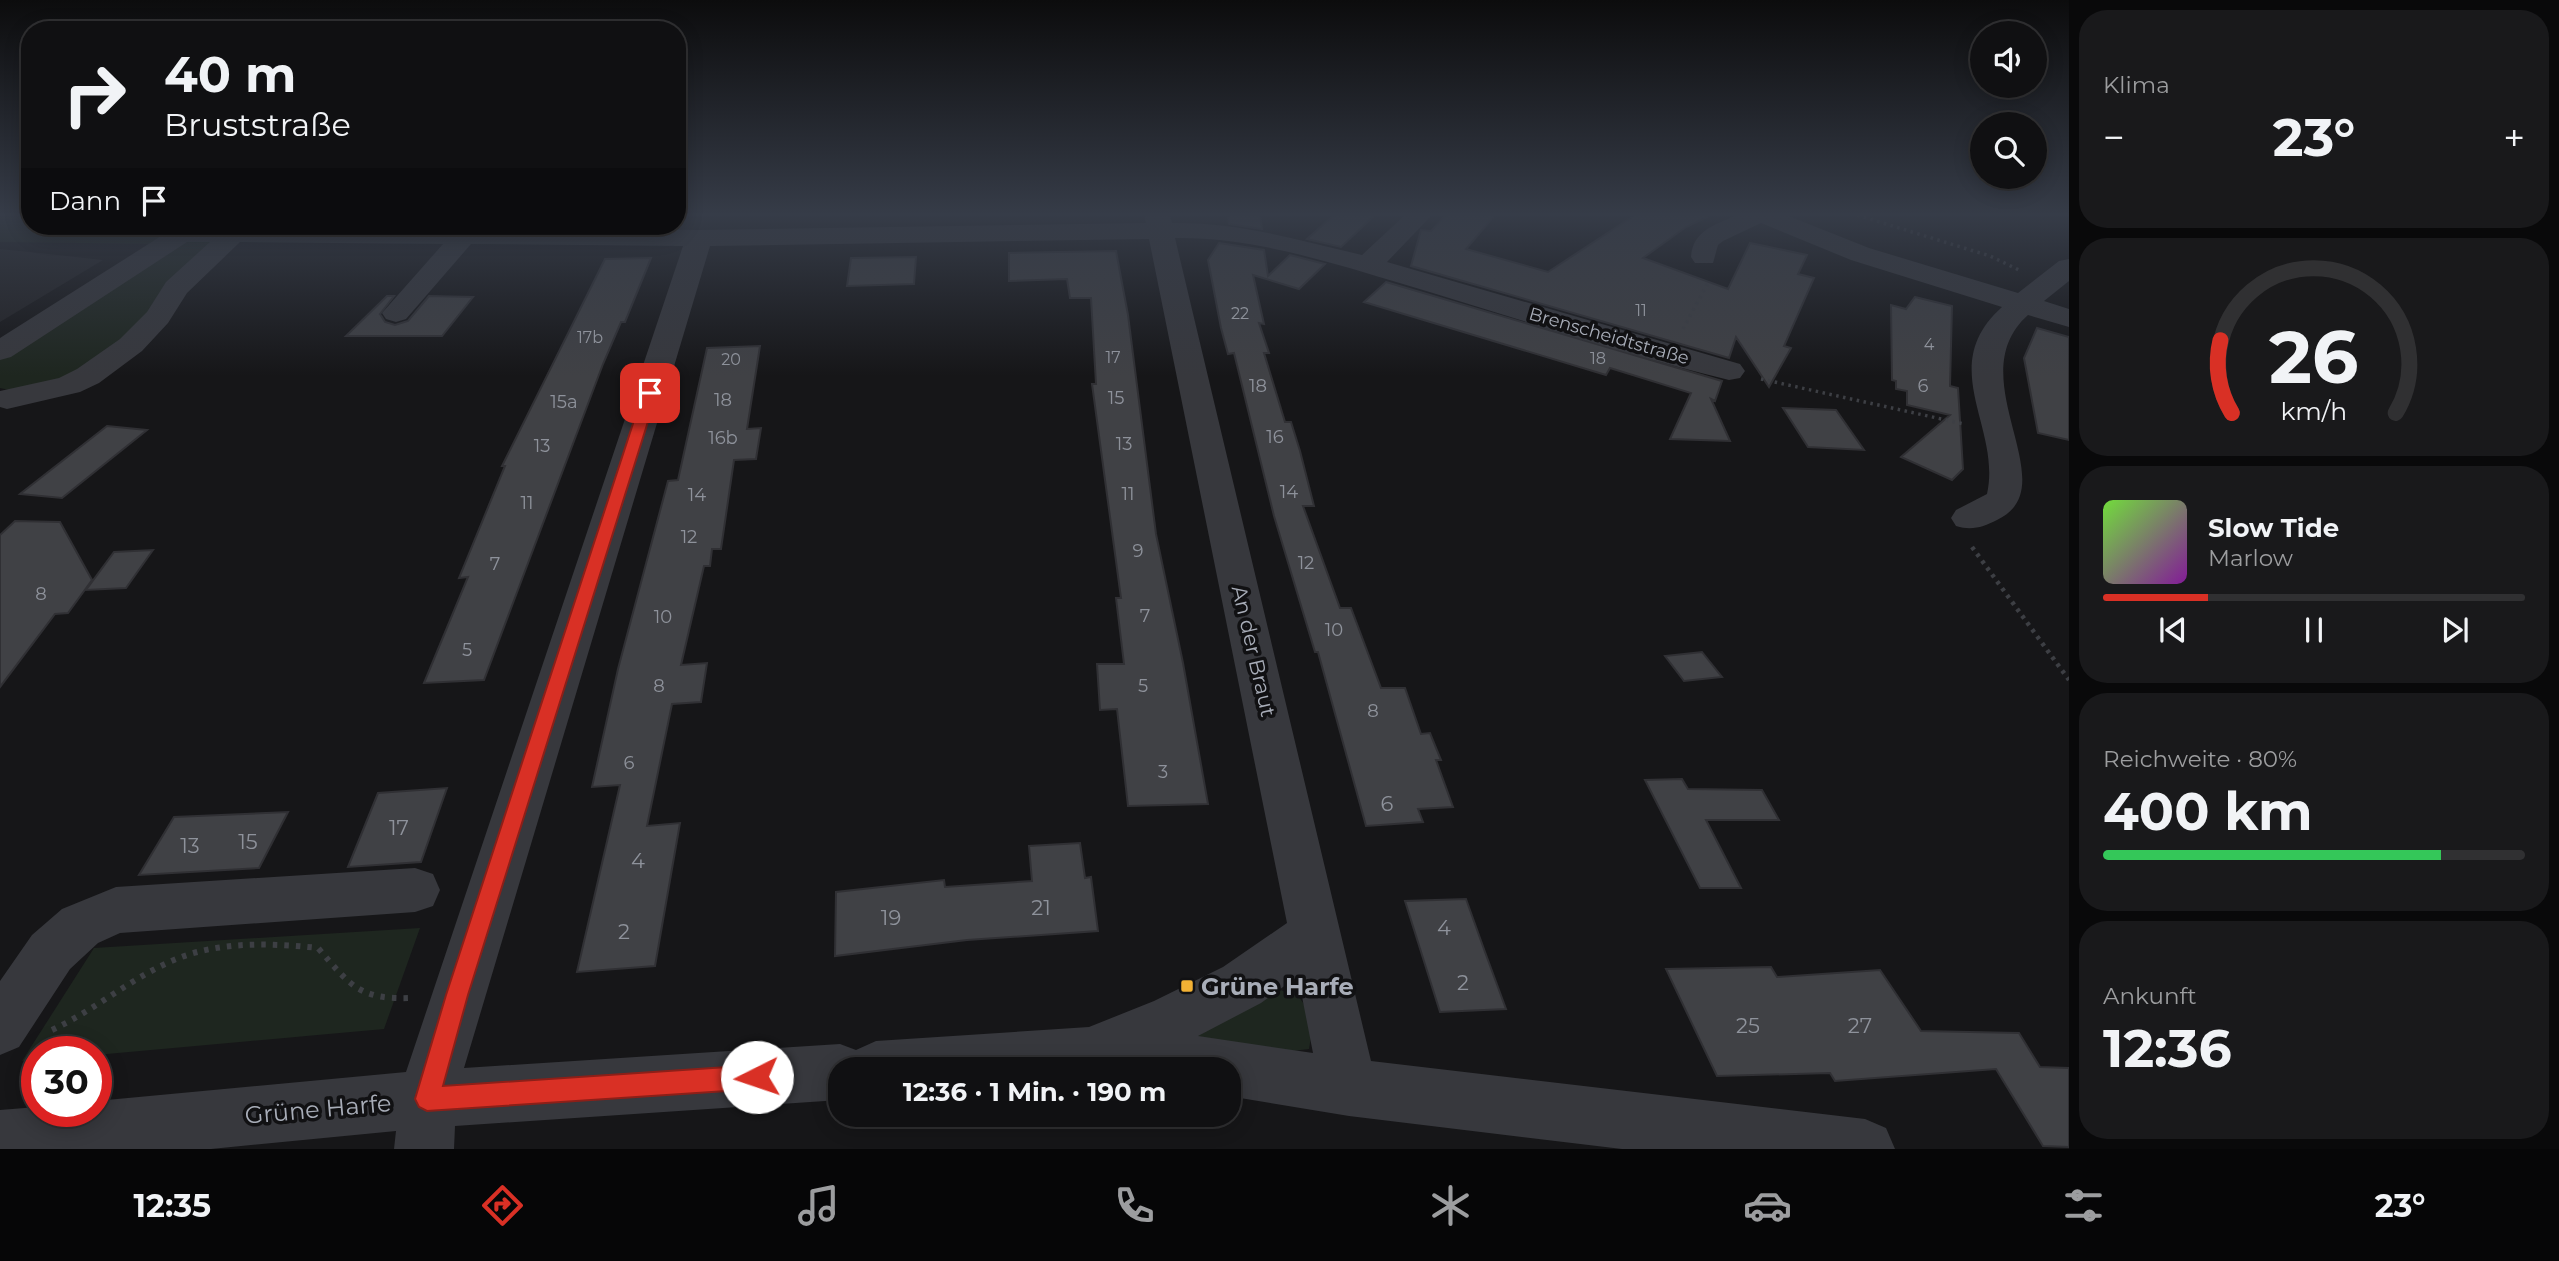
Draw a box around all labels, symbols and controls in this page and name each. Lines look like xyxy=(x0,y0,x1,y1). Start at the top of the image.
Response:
map controls xyxy=(1970,21,2047,189)
button: sound xyxy=(1970,21,2047,98)
text: 40 m xyxy=(164,45,296,104)
icon: right xyxy=(49,49,140,140)
text: Klima xyxy=(2103,71,2170,99)
text: Bruststraße xyxy=(164,105,351,144)
text: 23° xyxy=(2273,106,2355,169)
button: search xyxy=(1970,112,2047,189)
text: − xyxy=(2103,114,2125,161)
text: + xyxy=(2503,114,2525,161)
icon: arrive xyxy=(135,182,173,220)
text: Dann xyxy=(49,185,121,217)
house number: 11 xyxy=(1635,301,1647,320)
street label: Brenscheidtstraße xyxy=(1526,303,1692,369)
house number: 22 xyxy=(1231,304,1249,323)
text: 26 xyxy=(2269,313,2359,401)
house number: 17b xyxy=(577,328,603,347)
house number: 4 xyxy=(1924,335,1935,354)
house number: 17 xyxy=(1105,348,1121,367)
house number: 18 xyxy=(1590,349,1606,368)
house number: 20 xyxy=(721,350,741,369)
pin xyxy=(620,363,680,423)
icon: arrive xyxy=(631,374,669,412)
house number: 18 xyxy=(1249,375,1267,397)
house number: 6 xyxy=(1918,375,1929,397)
house number: 15 xyxy=(1108,387,1124,409)
house number: 18 xyxy=(714,389,732,411)
house number: 15a xyxy=(550,391,578,413)
text: km/h xyxy=(2281,395,2347,425)
house number: 16 xyxy=(1266,426,1284,448)
house number: 16b xyxy=(708,427,738,449)
house number: 13 xyxy=(1116,433,1132,455)
house number: 13 xyxy=(534,435,550,457)
house number: 14 xyxy=(1280,481,1298,503)
house number: 11 xyxy=(1122,483,1135,505)
house number: 14 xyxy=(688,484,706,506)
house number: 11 xyxy=(521,492,534,514)
text: Slow Tide xyxy=(2208,512,2339,544)
house number: 12 xyxy=(681,526,697,548)
house number: 9 xyxy=(1133,540,1144,562)
text: Marlow xyxy=(2208,544,2293,572)
house number: 12 xyxy=(1298,552,1314,574)
house number: 7 xyxy=(490,553,500,575)
house number: 8 xyxy=(35,583,47,605)
street label: An der Braut xyxy=(1227,583,1281,719)
house number: 7 xyxy=(1140,605,1150,627)
house number: 10 xyxy=(654,606,672,628)
icon: previous xyxy=(2154,611,2192,649)
icon: pause xyxy=(2295,611,2333,649)
icon: next xyxy=(2436,611,2474,649)
house number: 10 xyxy=(1325,619,1343,641)
house number: 5 xyxy=(462,639,472,661)
house number: 8 xyxy=(653,675,665,697)
house number: 5 xyxy=(1138,675,1148,697)
house number: 8 xyxy=(1367,700,1379,722)
text: Reichweite · 80% xyxy=(2103,745,2297,773)
house number: 6 xyxy=(624,752,635,774)
house number: 3 xyxy=(1158,761,1168,783)
text: 400 km xyxy=(2103,780,2313,843)
house number: 6 xyxy=(1381,791,1394,816)
house number: 17 xyxy=(389,815,409,840)
house number: 15 xyxy=(238,829,258,854)
house number: 13 xyxy=(180,833,200,858)
house number: 4 xyxy=(631,848,645,873)
house number: 21 xyxy=(1031,895,1051,920)
house number: 19 xyxy=(881,905,901,930)
house number: 4 xyxy=(1437,915,1451,940)
house number: 2 xyxy=(618,919,630,944)
house number: 2 xyxy=(1457,970,1469,995)
place label: Grüne Harfe xyxy=(1201,972,1354,1001)
marker: Grüne Harfe xyxy=(1179,978,1195,994)
text: Ankunft xyxy=(2103,982,2197,1010)
house number: 25 xyxy=(1736,1013,1760,1038)
house number: 27 xyxy=(1848,1013,1872,1038)
text: 12:36 xyxy=(2103,1017,2232,1080)
speed limit sign: 30 xyxy=(21,1036,112,1127)
position arrow xyxy=(720,1040,794,1114)
text: 12:36 · 1 Min. · 190 m xyxy=(903,1076,1166,1108)
street label: Grüne Harfe xyxy=(244,1088,392,1130)
icon: directions xyxy=(478,1181,527,1230)
icon: music xyxy=(794,1181,843,1230)
icon: phone xyxy=(1110,1181,1159,1230)
icon: climate xyxy=(1426,1181,1475,1230)
icon: car xyxy=(1743,1181,1792,1230)
icon: filters xyxy=(2059,1181,2108,1230)
text: 12:35 xyxy=(134,1186,211,1225)
text: 23° xyxy=(2375,1186,2425,1225)

